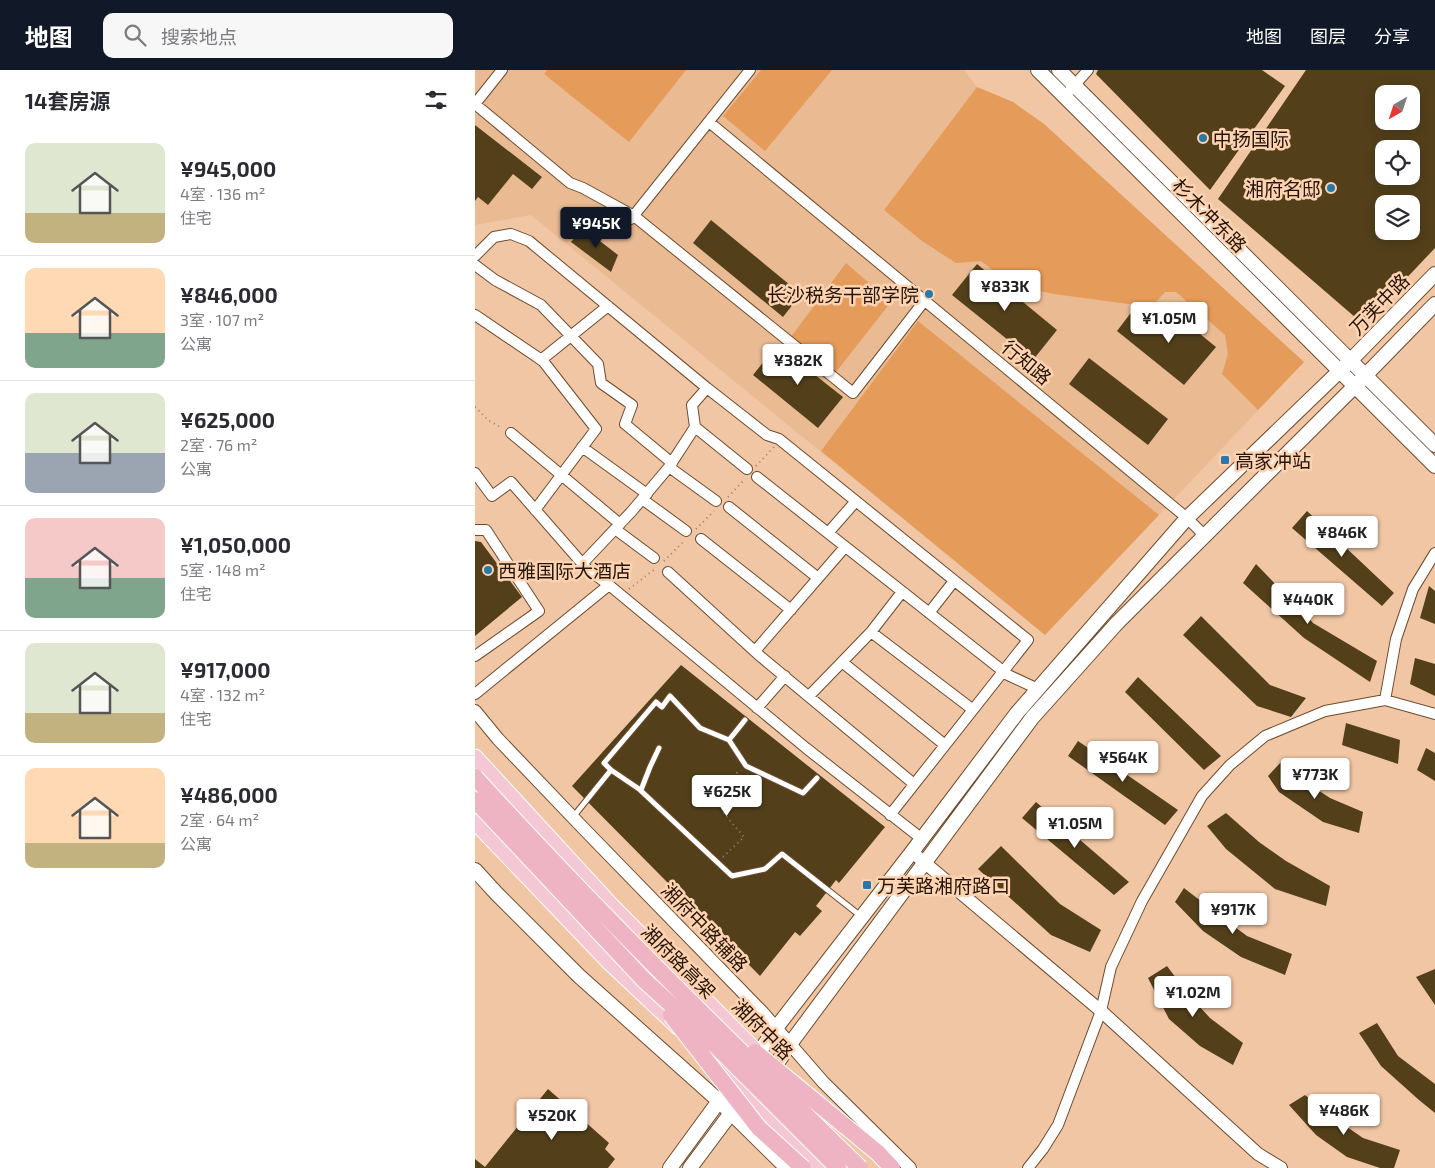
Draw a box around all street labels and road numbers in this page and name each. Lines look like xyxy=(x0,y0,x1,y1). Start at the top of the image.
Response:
street label: 杉木冲东路 xyxy=(1168,173,1252,257)
street label: 万芙中路 xyxy=(1344,269,1414,339)
street label: 行知路 xyxy=(998,335,1056,389)
street label: 湘府中路辅路 xyxy=(657,878,753,976)
street label: 湘府路高架 xyxy=(637,919,721,1003)
street label: 湘府中路 xyxy=(728,994,798,1064)

